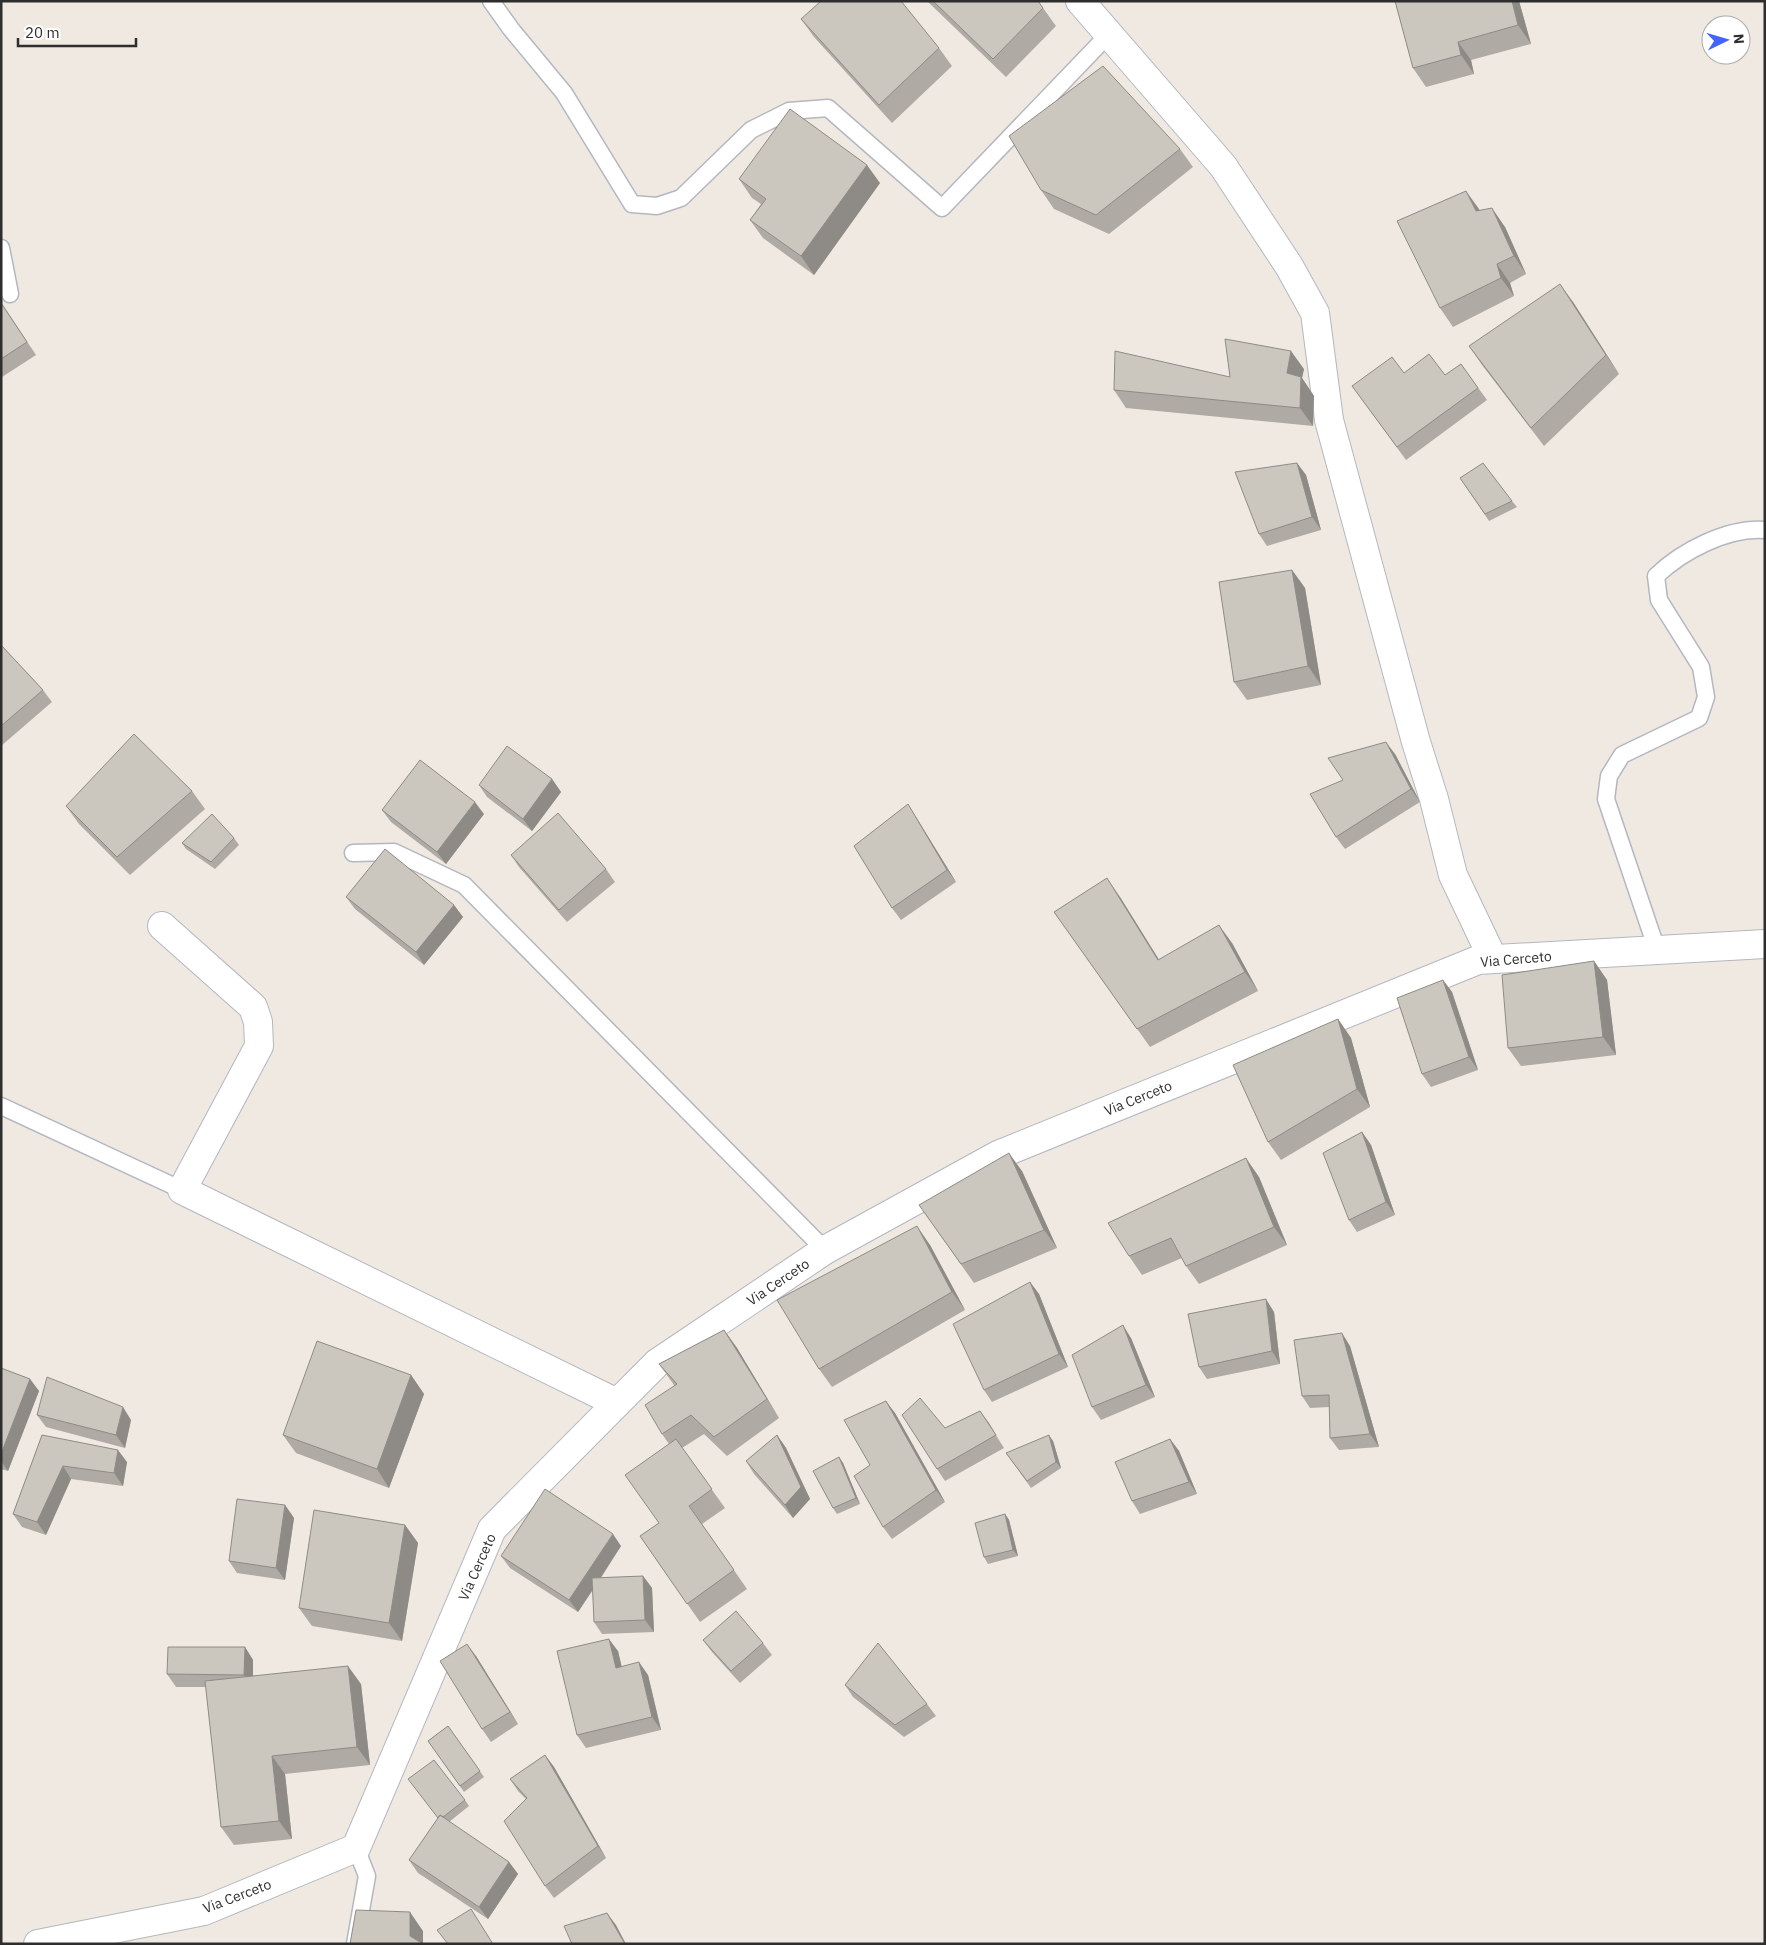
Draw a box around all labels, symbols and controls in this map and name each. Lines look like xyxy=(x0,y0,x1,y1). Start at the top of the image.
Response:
scale bar xyxy=(18,15,135,47)
north arrow xyxy=(1701,15,1751,65)
text: 20 m xyxy=(25,23,60,42)
text: N xyxy=(1730,33,1748,45)
street label: Via Cerceto xyxy=(1480,947,1553,971)
street label: Via Cerceto xyxy=(1101,1076,1175,1120)
street label: Via Cerceto xyxy=(743,1254,813,1309)
street label: Via Cerceto xyxy=(454,1530,500,1603)
street label: Via Cerceto xyxy=(200,1875,274,1917)

